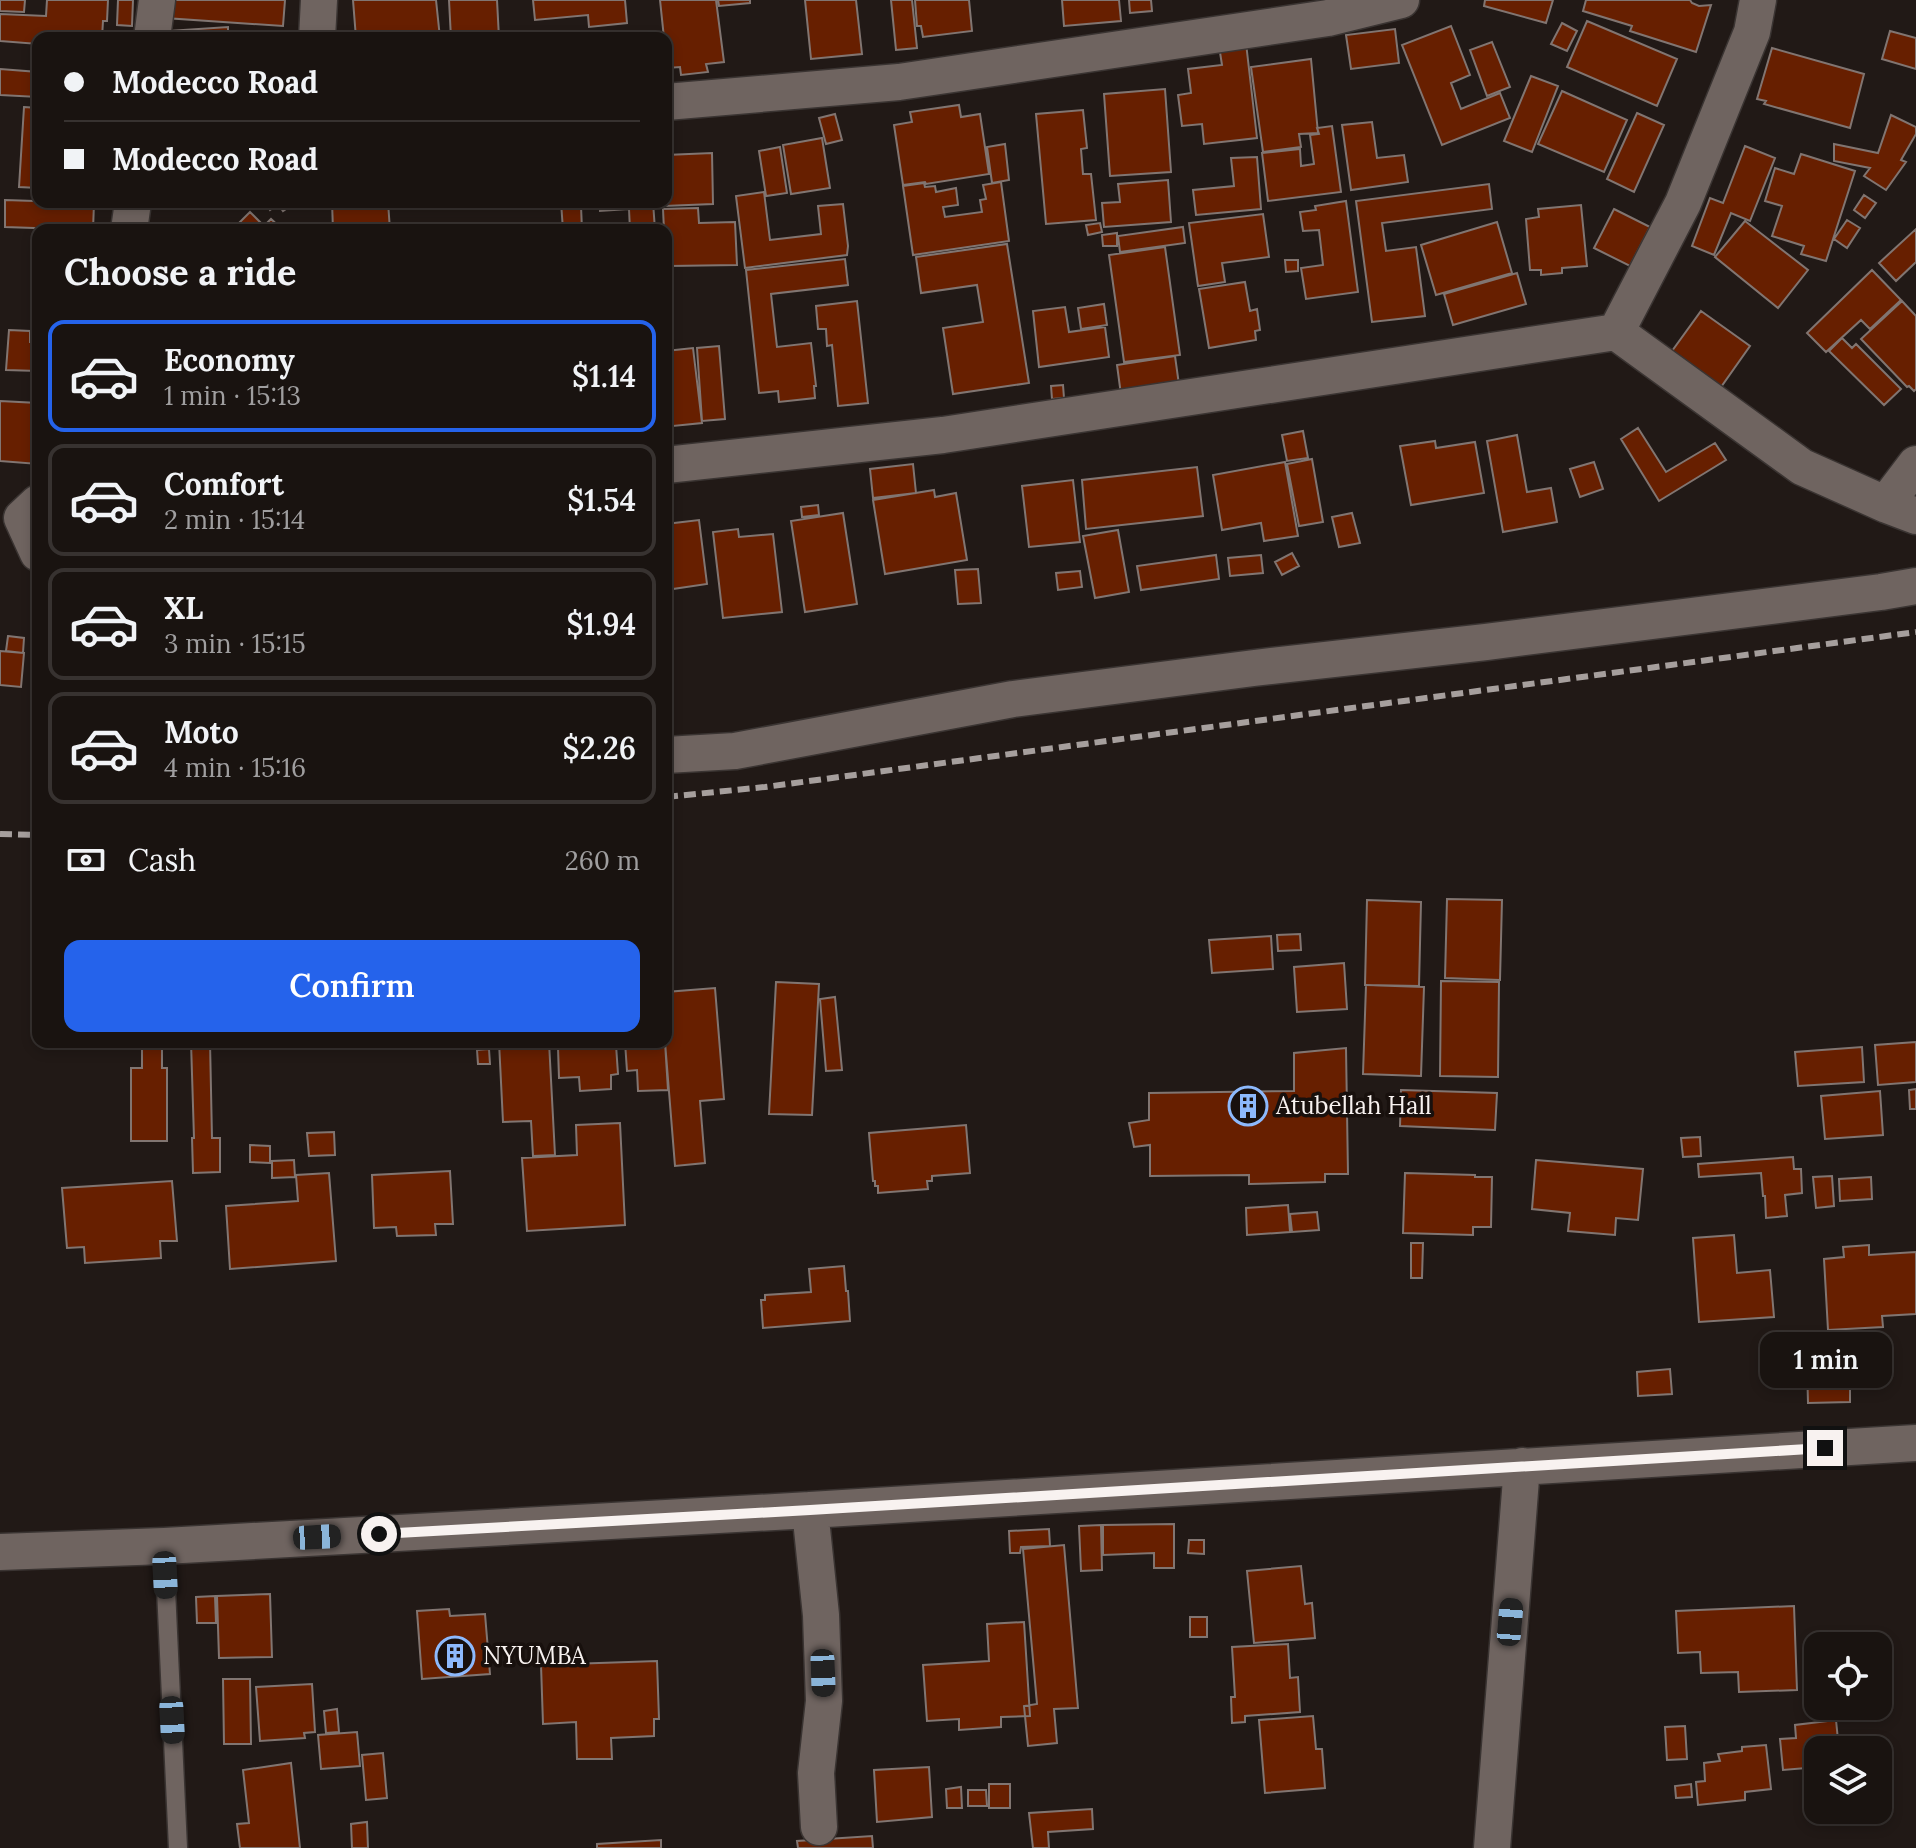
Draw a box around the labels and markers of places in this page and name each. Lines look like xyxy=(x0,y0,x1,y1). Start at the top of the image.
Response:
building icon: Atubellah Hall xyxy=(1227,1085,1269,1127)
place label: Atubellah Hall xyxy=(1275,1090,1432,1121)
building icon: NYUMBA xyxy=(434,1635,476,1677)
place label: NYUMBA xyxy=(483,1640,587,1671)

